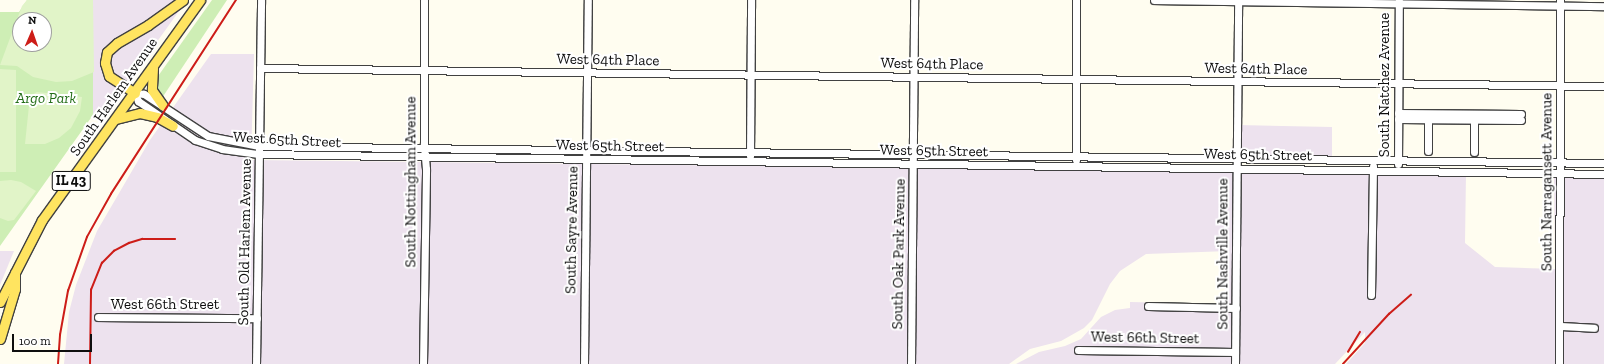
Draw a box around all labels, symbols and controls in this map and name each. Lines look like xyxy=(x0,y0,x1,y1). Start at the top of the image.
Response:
north arrow xyxy=(12,12,52,52)
street label: South Natchez Avenue xyxy=(1376,12,1394,158)
text: N xyxy=(28,14,37,27)
street label: South Harlem Avenue xyxy=(66,34,162,160)
street label: West 64th Place xyxy=(556,50,660,70)
street label: West 64th Place xyxy=(880,54,984,74)
street label: West 64th Place xyxy=(1204,59,1308,79)
park label: Argo Park xyxy=(16,90,76,108)
street label: South Narragansett Avenue xyxy=(1538,92,1556,272)
street label: South Nottingham Avenue xyxy=(402,96,420,268)
street label: West 65th Street xyxy=(232,128,342,152)
street label: West 65th Street xyxy=(556,136,664,156)
street label: West 65th Street xyxy=(880,141,988,161)
street label: West 65th Street xyxy=(1204,145,1312,165)
street label: South Old Harlem Avenue xyxy=(235,158,255,326)
street label: South Sayre Avenue xyxy=(562,166,582,294)
road number: IL 43 xyxy=(51,169,91,193)
street label: South Oak Park Avenue xyxy=(889,178,909,330)
street label: South Nashville Avenue xyxy=(1214,178,1232,330)
street label: West 66th Street xyxy=(111,296,219,314)
scale bar xyxy=(14,326,94,352)
street label: West 66th Street xyxy=(1090,328,1200,348)
text: 100 m xyxy=(19,334,51,348)

